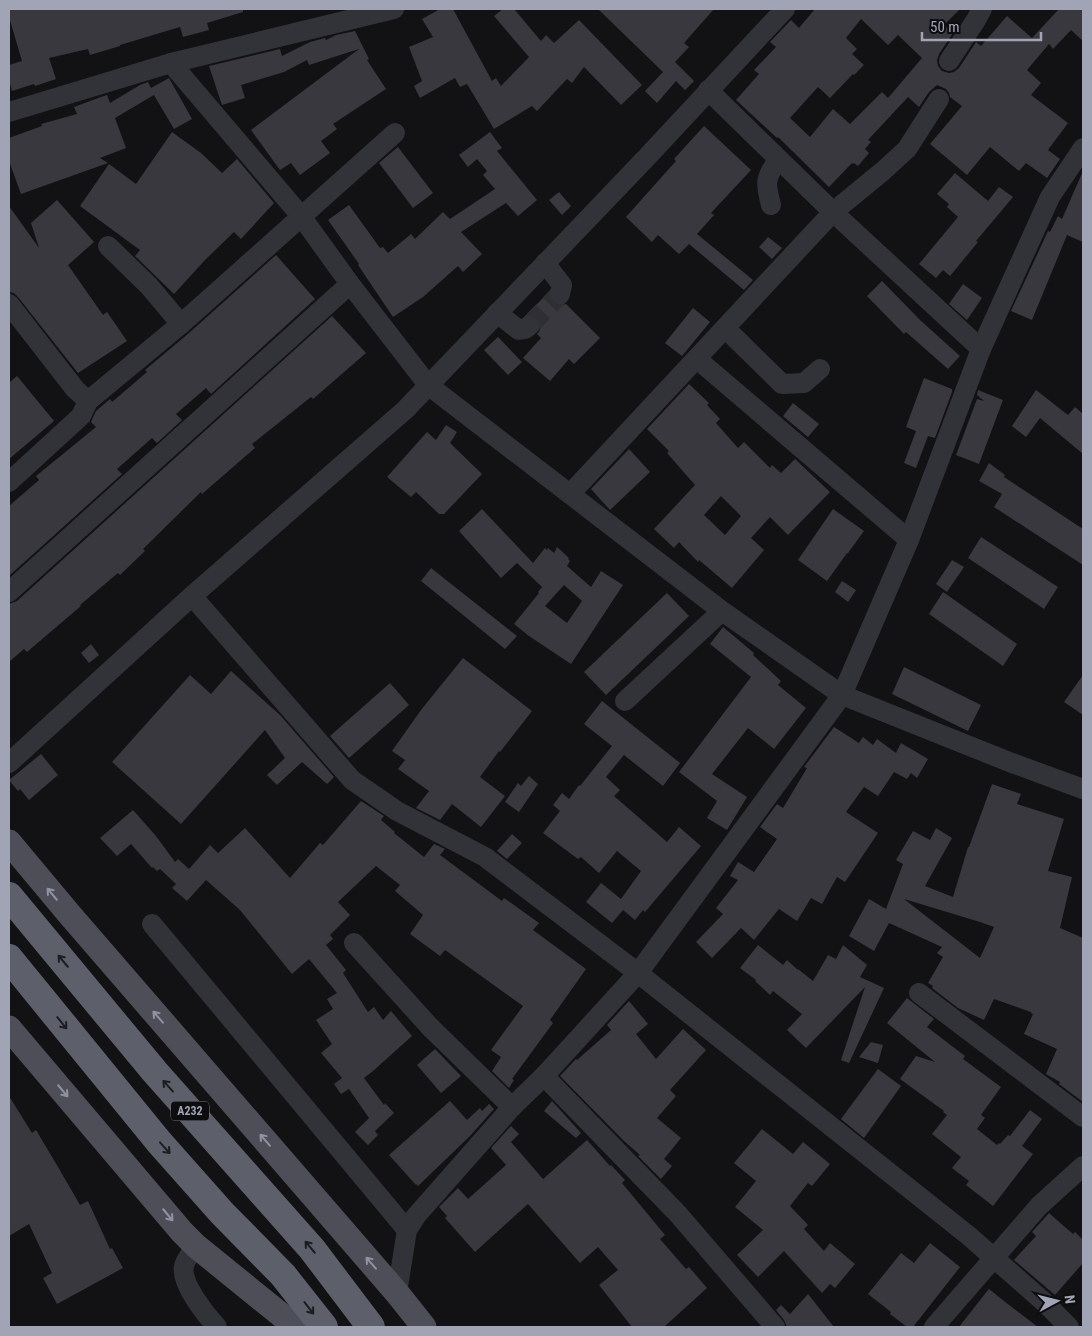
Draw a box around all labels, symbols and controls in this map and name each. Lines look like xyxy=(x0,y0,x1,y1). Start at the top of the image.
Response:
scale bar xyxy=(922,10,1041,42)
text: 50 m xyxy=(930,18,960,36)
one-way arrow xyxy=(47,887,58,900)
one-way arrow xyxy=(58,955,69,968)
one-way arrow xyxy=(153,1011,164,1024)
one-way arrow xyxy=(56,1016,67,1029)
one-way arrow xyxy=(162,1079,173,1092)
one-way arrow xyxy=(57,1085,69,1098)
road number: A232 xyxy=(171,1102,209,1120)
one-way arrow xyxy=(259,1133,270,1146)
one-way arrow xyxy=(159,1142,171,1155)
one-way arrow xyxy=(162,1209,174,1222)
one-way arrow xyxy=(304,1240,316,1253)
one-way arrow xyxy=(365,1256,377,1269)
north arrow xyxy=(1032,1276,1082,1326)
text: N xyxy=(1061,1294,1078,1305)
one-way arrow xyxy=(304,1301,315,1314)

